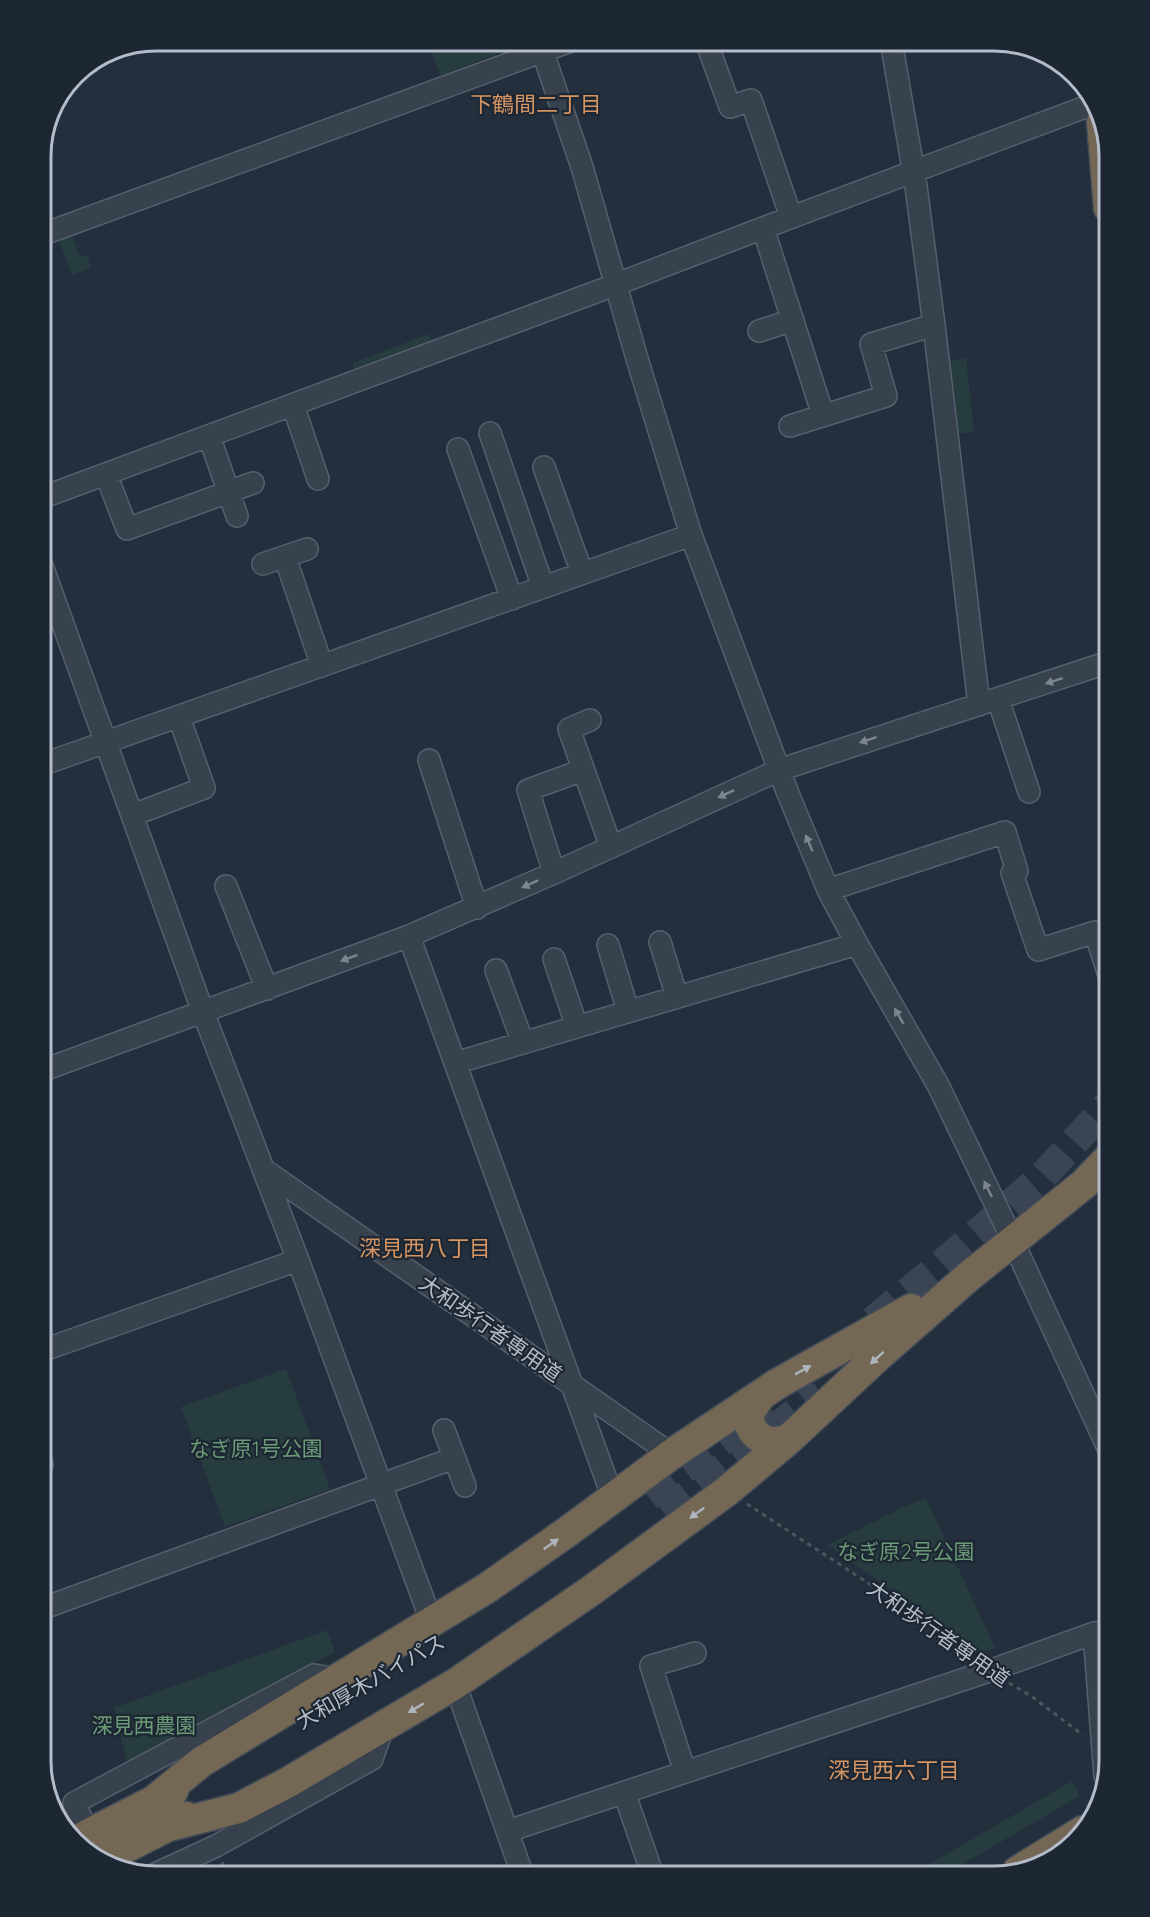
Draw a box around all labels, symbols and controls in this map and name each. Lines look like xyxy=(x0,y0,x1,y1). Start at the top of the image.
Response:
district label: 下鶴間二丁目 xyxy=(470,90,602,118)
one-way arrow xyxy=(1045,676,1063,686)
one-way arrow xyxy=(859,736,877,746)
one-way arrow xyxy=(717,790,734,799)
one-way arrow xyxy=(804,834,814,852)
one-way arrow xyxy=(521,880,538,889)
one-way arrow xyxy=(340,954,358,963)
one-way arrow xyxy=(893,1008,904,1024)
one-way arrow xyxy=(984,1180,994,1198)
district label: 深見西八丁目 xyxy=(359,1234,491,1262)
street label: 大和歩行者専用道 xyxy=(415,1269,567,1387)
one-way arrow xyxy=(870,1350,884,1364)
one-way arrow xyxy=(795,1365,812,1375)
park label: なぎ原1号公園 xyxy=(189,1435,323,1461)
one-way arrow xyxy=(689,1507,705,1519)
one-way arrow xyxy=(543,1538,558,1550)
park label: なぎ原2号公園 xyxy=(837,1538,975,1564)
street label: 大和歩行者専用道 xyxy=(863,1574,1015,1692)
street label: 大和厚木バイパス xyxy=(291,1628,449,1734)
one-way arrow xyxy=(408,1702,424,1713)
park label: 深見西農園 xyxy=(92,1712,197,1738)
district label: 深見西六丁目 xyxy=(828,1756,960,1784)

